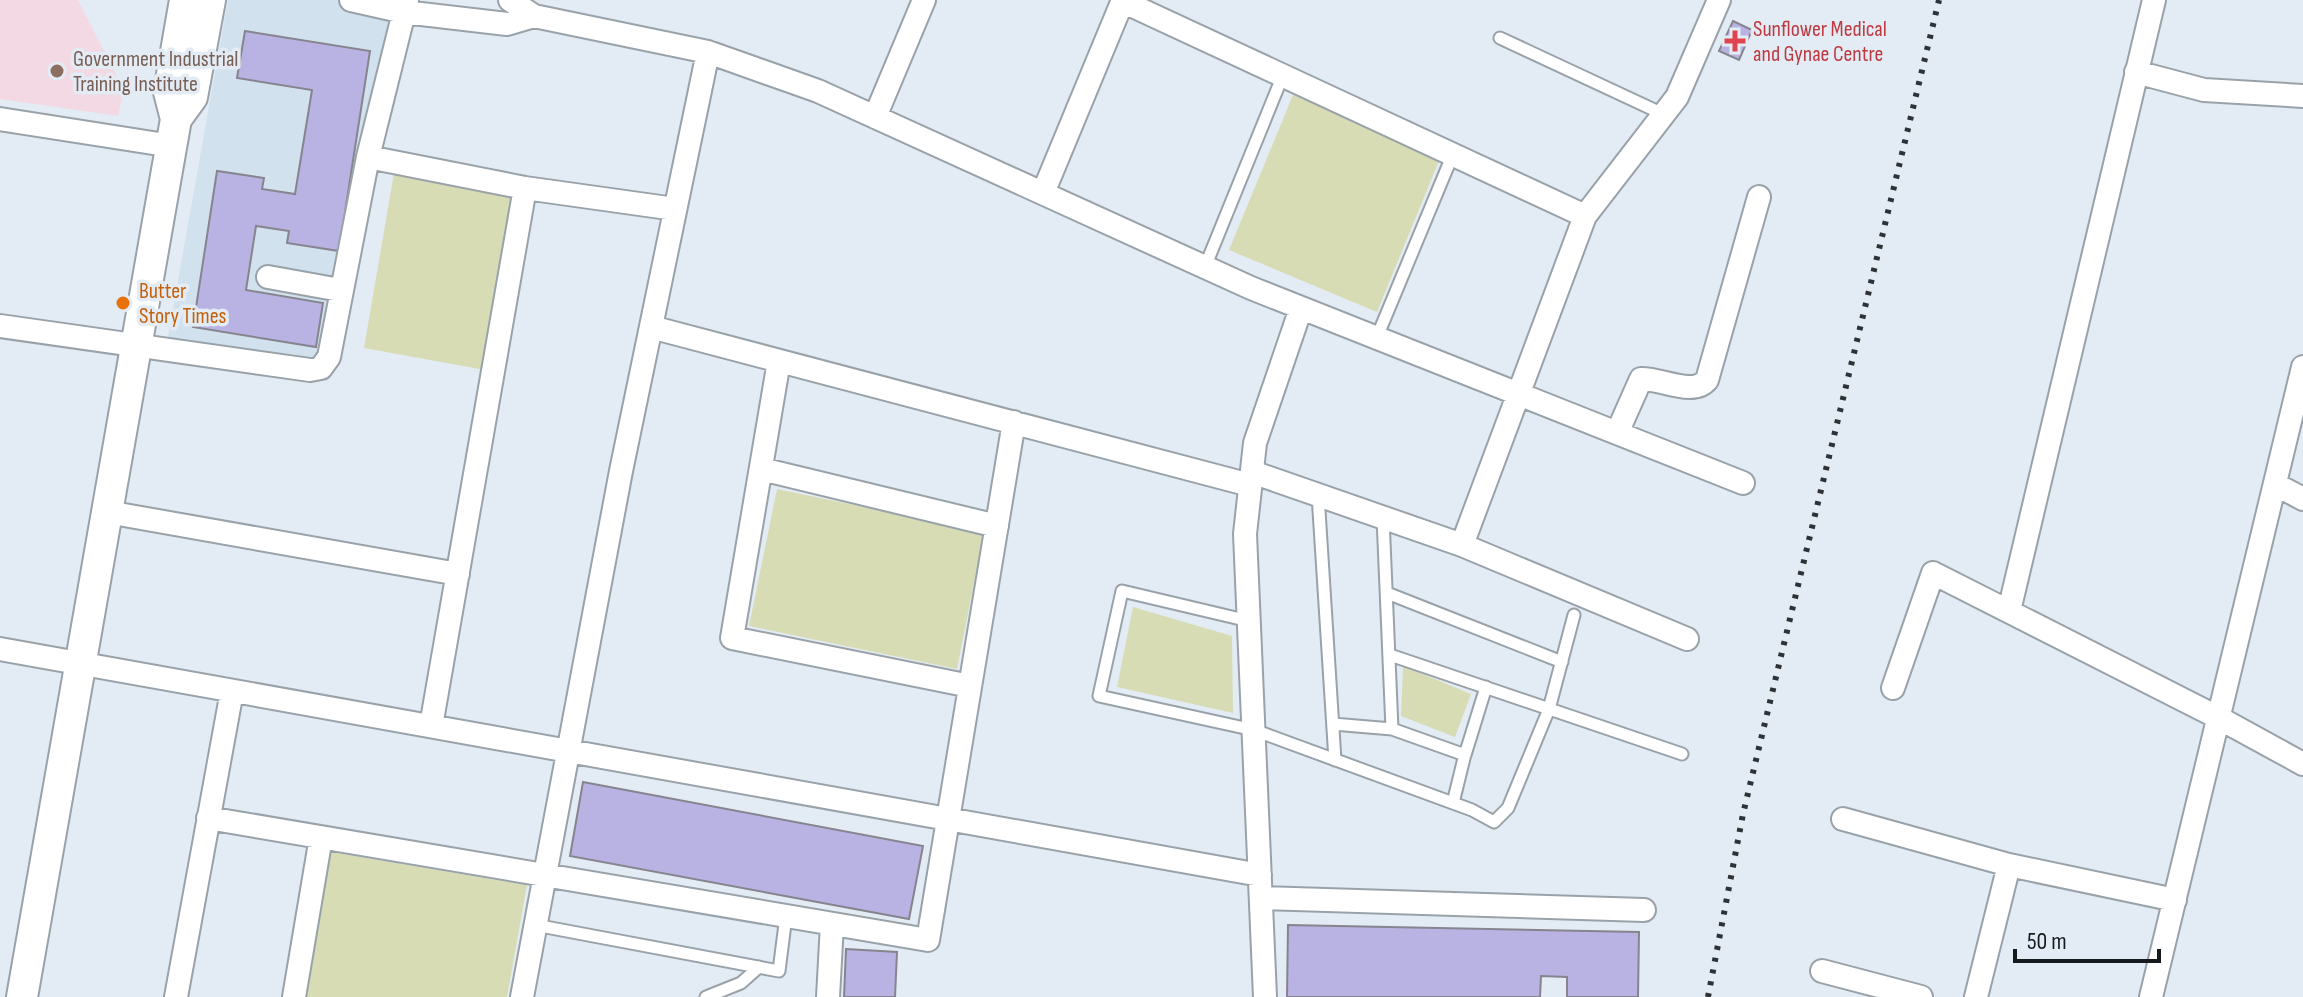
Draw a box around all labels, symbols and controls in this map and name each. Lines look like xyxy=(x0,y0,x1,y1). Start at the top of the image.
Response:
place label: Sunflower Medical and Gynae Centre xyxy=(1753,16,1887,68)
marker: Sunflower Medical and Gynae Centre xyxy=(1724,30,1746,52)
place label: Government Industrial Training Institute xyxy=(73,46,238,98)
marker: Government Industrial Training Institute xyxy=(48,62,66,80)
place label: Butter Story Times xyxy=(139,278,227,330)
marker: Butter Story Times xyxy=(114,294,132,312)
scale bar xyxy=(2015,913,2159,963)
text: 50 m xyxy=(2027,927,2067,956)

